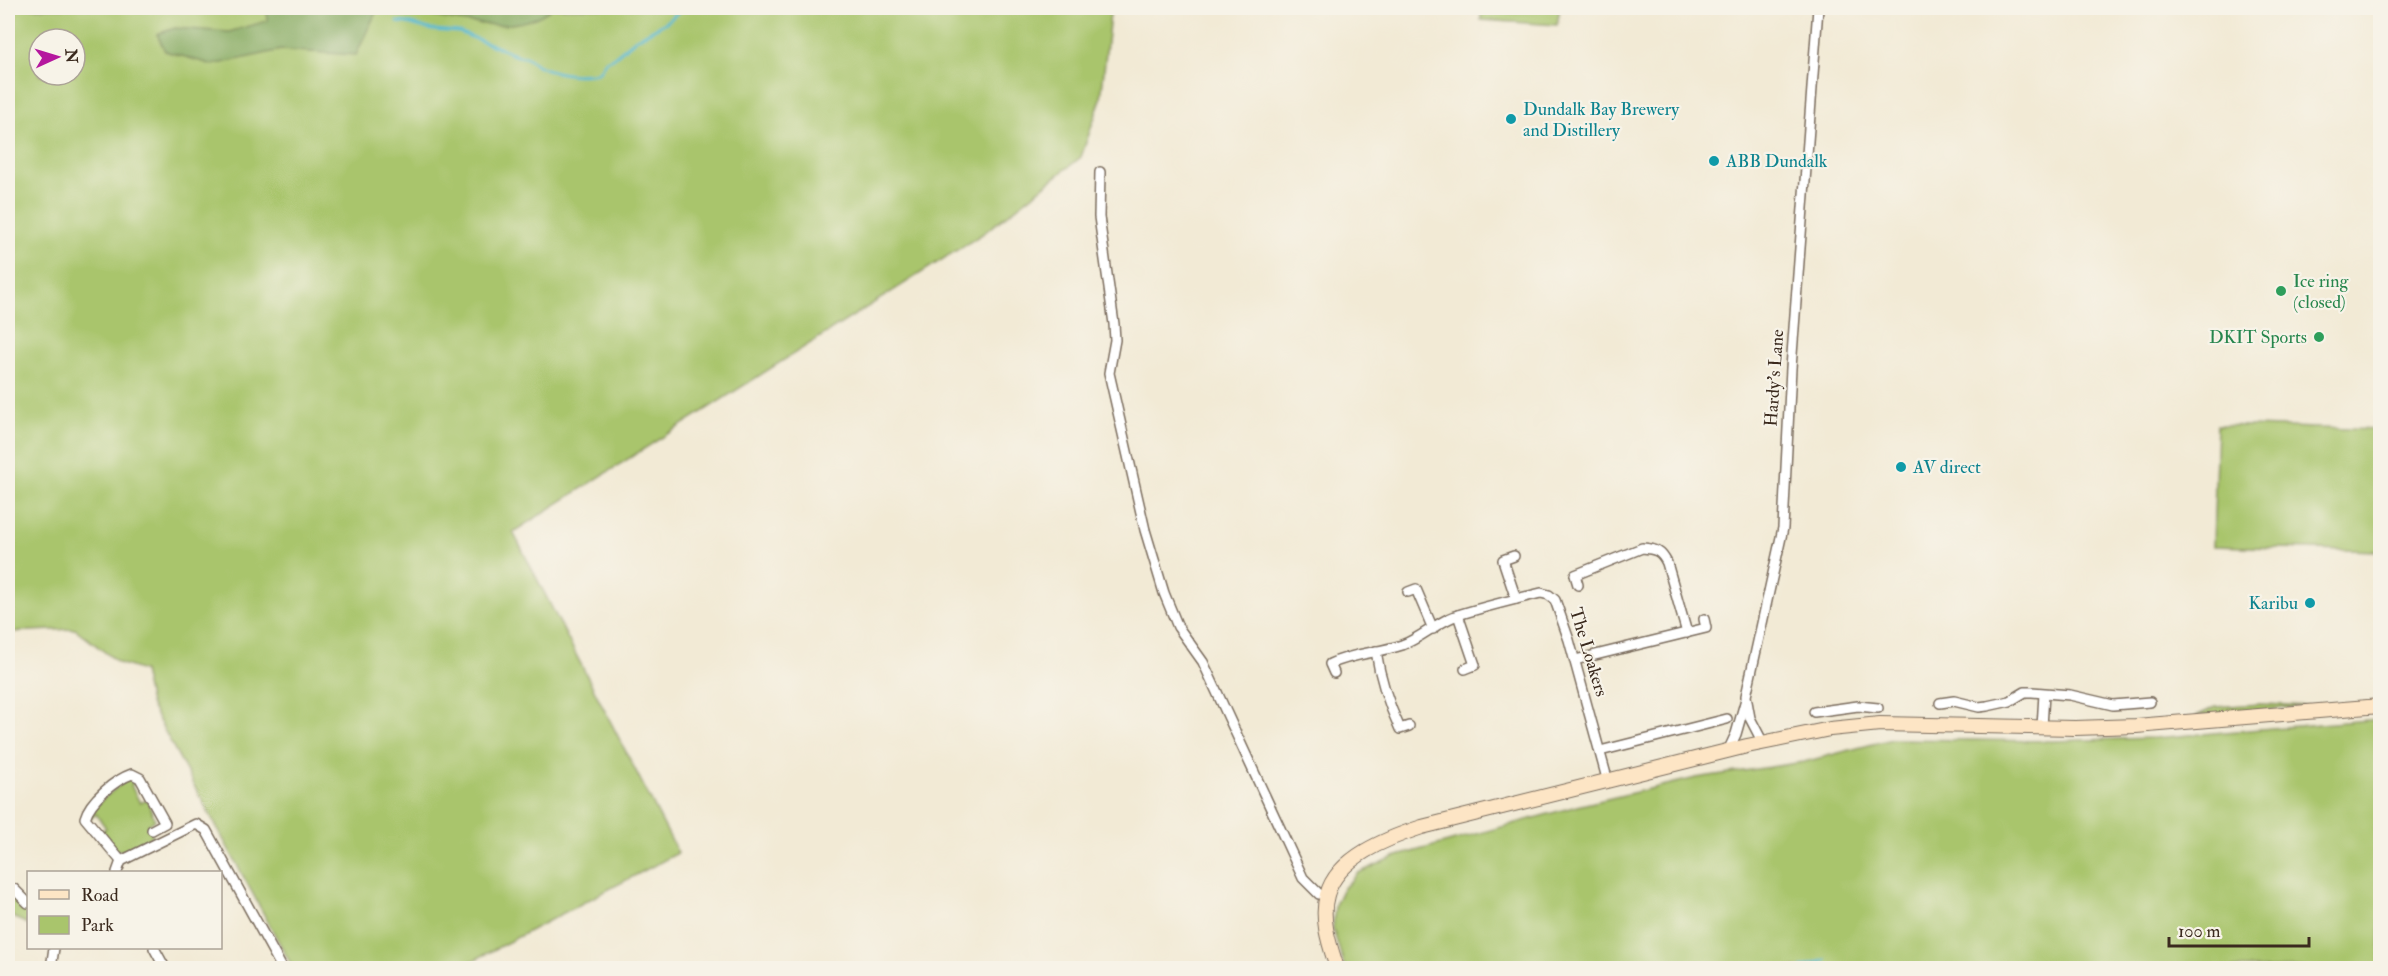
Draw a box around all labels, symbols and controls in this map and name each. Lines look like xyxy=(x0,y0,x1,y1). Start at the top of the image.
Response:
north arrow xyxy=(27,27,87,87)
text: N xyxy=(60,47,81,65)
place label: Dundalk Bay Brewery and Distillery xyxy=(1523,98,1680,142)
marker: Dundalk Bay Brewery and Distillery xyxy=(1504,112,1518,126)
place label: ABB Dundalk xyxy=(1725,150,1828,173)
marker: ABB Dundalk xyxy=(1707,154,1721,168)
place label: Ice ring (closed) xyxy=(2293,270,2349,314)
marker: Ice ring (closed) xyxy=(2274,284,2288,298)
place label: DKIT Sports xyxy=(2209,326,2307,349)
street label: Hardy's Lane xyxy=(1760,328,1789,427)
marker: DKIT Sports xyxy=(2312,330,2326,344)
place label: AV direct xyxy=(1912,456,1981,479)
marker: AV direct xyxy=(1894,460,1908,474)
place label: Karibu xyxy=(2249,592,2298,615)
marker: Karibu xyxy=(2303,596,2317,610)
street label: The Loakers xyxy=(1564,605,1613,700)
legend xyxy=(27,871,222,949)
text: Road xyxy=(81,884,119,907)
scale bar xyxy=(2169,910,2308,948)
text: Park xyxy=(81,914,114,937)
text: 100 m xyxy=(2178,920,2221,943)

